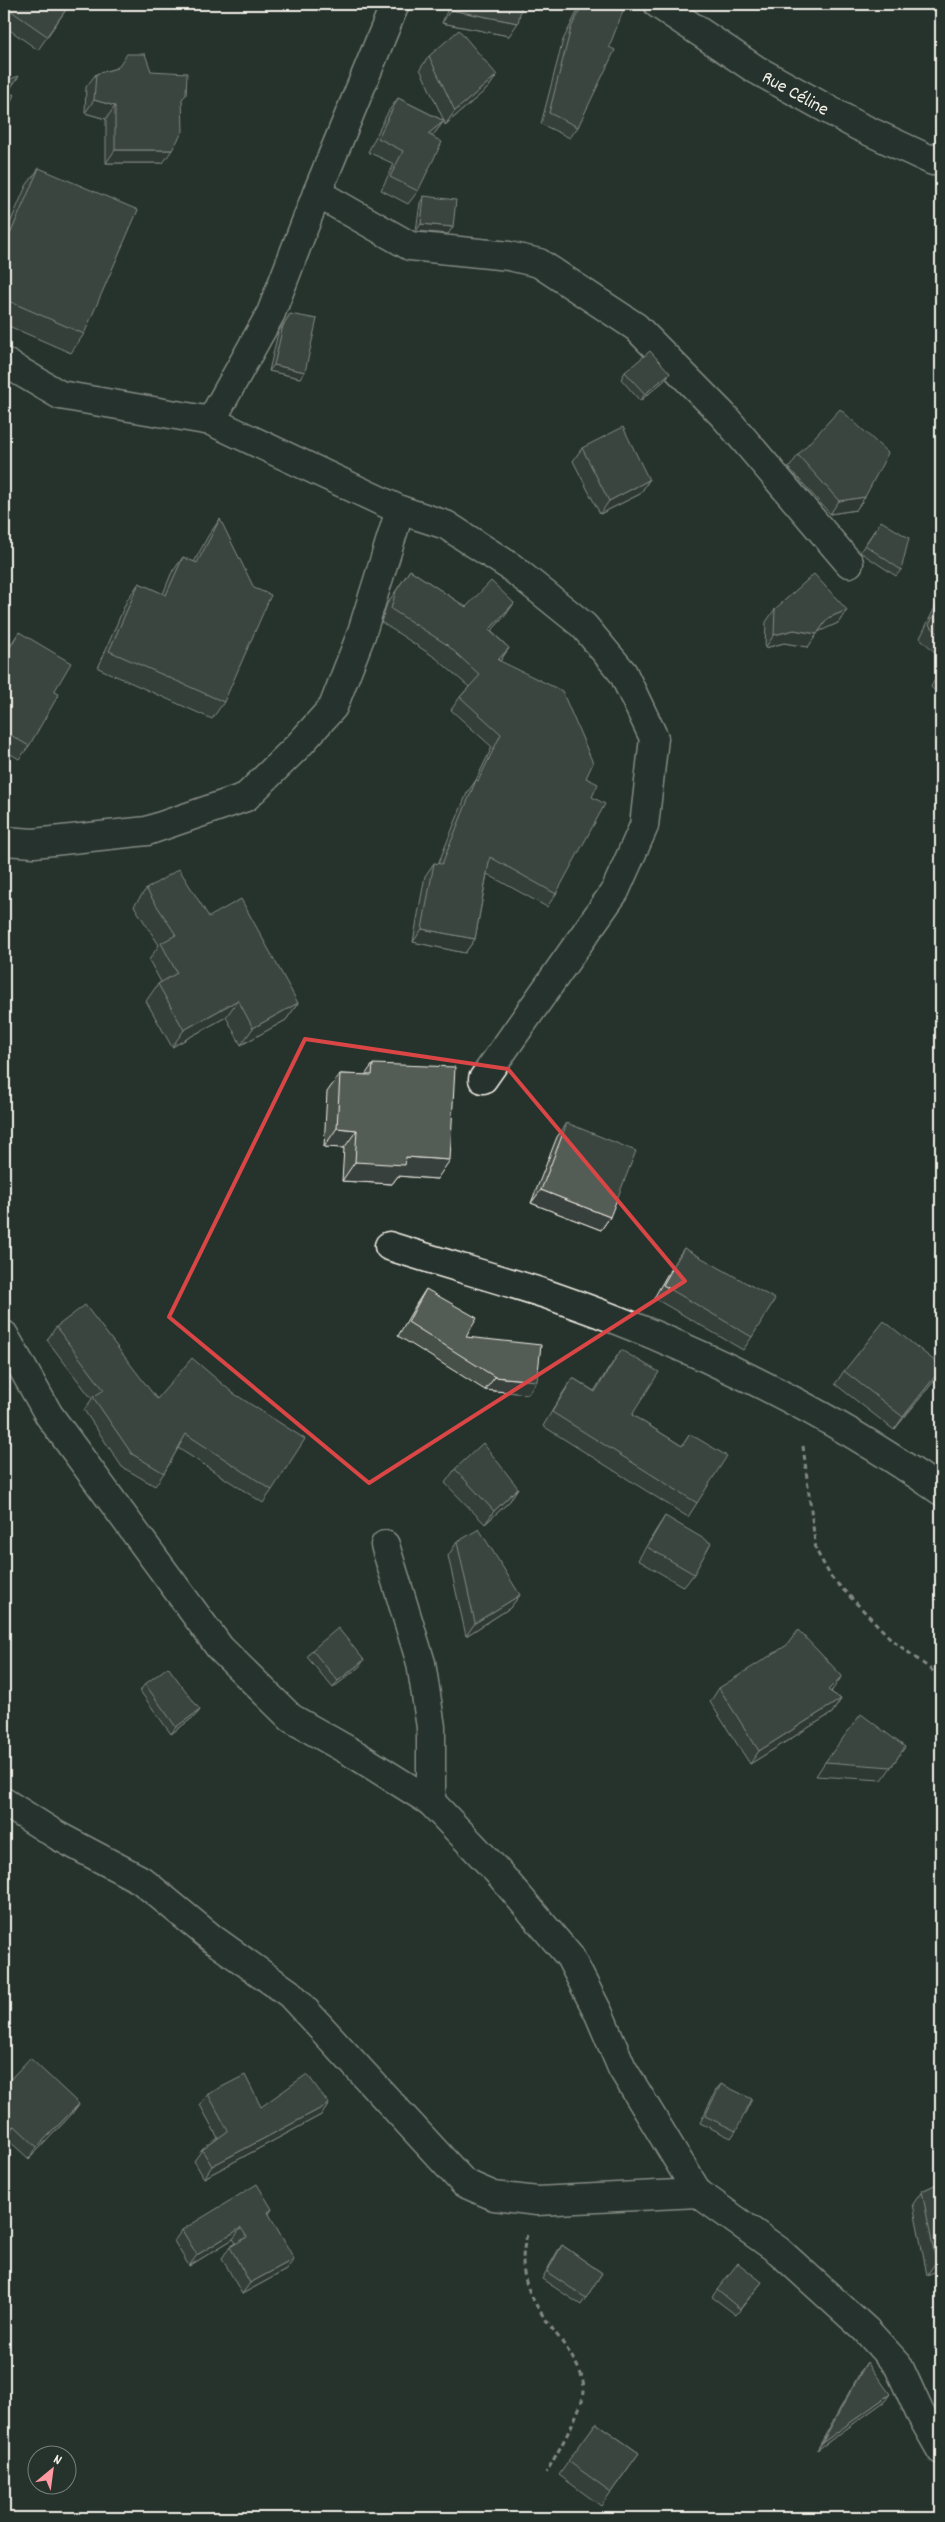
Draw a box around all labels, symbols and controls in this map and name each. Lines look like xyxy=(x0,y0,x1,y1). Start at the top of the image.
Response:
street label: Rue Céline xyxy=(756,65,833,124)
north arrow xyxy=(28,2444,78,2494)
text: N xyxy=(49,2450,65,2471)

